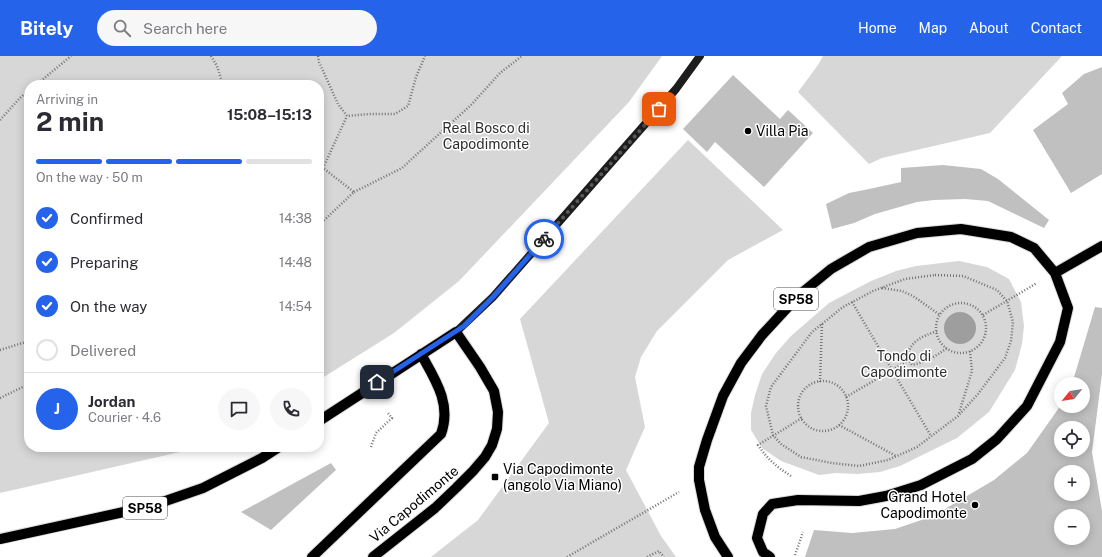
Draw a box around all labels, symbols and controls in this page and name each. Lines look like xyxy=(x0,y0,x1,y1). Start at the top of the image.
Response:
search box xyxy=(97,10,377,46)
text: Bitely xyxy=(20,17,73,39)
icon: search xyxy=(111,17,133,39)
text: Search here xyxy=(143,20,227,37)
text: Home xyxy=(858,20,897,36)
text: Map xyxy=(919,20,947,36)
text: About xyxy=(969,20,1009,36)
text: Contact xyxy=(1031,20,1082,36)
text: Arriving in xyxy=(36,92,98,107)
pin xyxy=(642,92,676,126)
icon: bag xyxy=(648,98,670,120)
text: 2 min xyxy=(36,106,104,137)
text: 15:08–15:13 xyxy=(227,106,312,123)
park label: Real Bosco di Capodimonte xyxy=(442,120,530,152)
place label: Villa Pia xyxy=(756,123,808,139)
marker: Villa Pia xyxy=(743,126,753,136)
text: On the way · 50 m xyxy=(36,170,143,185)
icon: check xyxy=(36,207,58,229)
text: Confirmed xyxy=(70,210,143,227)
text: 14:38 xyxy=(279,211,312,226)
courier xyxy=(524,219,564,259)
icon: bike xyxy=(533,228,555,250)
icon: check xyxy=(36,251,58,273)
text: Preparing xyxy=(70,254,139,271)
text: 14:48 xyxy=(279,255,312,270)
road number: SP58 xyxy=(774,288,818,310)
icon: check xyxy=(36,295,58,317)
text: On the way xyxy=(70,298,147,315)
text: 14:54 xyxy=(279,299,312,314)
text: Delivered xyxy=(70,342,136,359)
park label: Tondo di Capodimonte xyxy=(861,348,947,380)
pin xyxy=(360,365,394,399)
icon: home xyxy=(366,371,388,393)
north arrow xyxy=(1054,377,1090,413)
map controls xyxy=(1054,377,1090,545)
button: chat xyxy=(218,388,260,430)
button: phone xyxy=(270,388,312,430)
text: Jordan xyxy=(88,393,135,410)
text: J xyxy=(54,400,60,417)
text: Courier · 4.6 xyxy=(88,410,161,425)
button: locate xyxy=(1054,421,1090,457)
place label: Via Capodimonte (angolo Via Miano) xyxy=(503,461,622,493)
street label: Via Capodimonte xyxy=(367,462,462,546)
button: + xyxy=(1054,465,1090,501)
marker: Via Capodimonte (angolo Via Miano) xyxy=(490,472,500,482)
place label: Grand Hotel Capodimonte xyxy=(880,489,967,521)
road number: SP58 xyxy=(123,497,167,519)
marker: Grand Hotel Capodimonte xyxy=(970,500,980,510)
button: − xyxy=(1054,509,1090,545)

